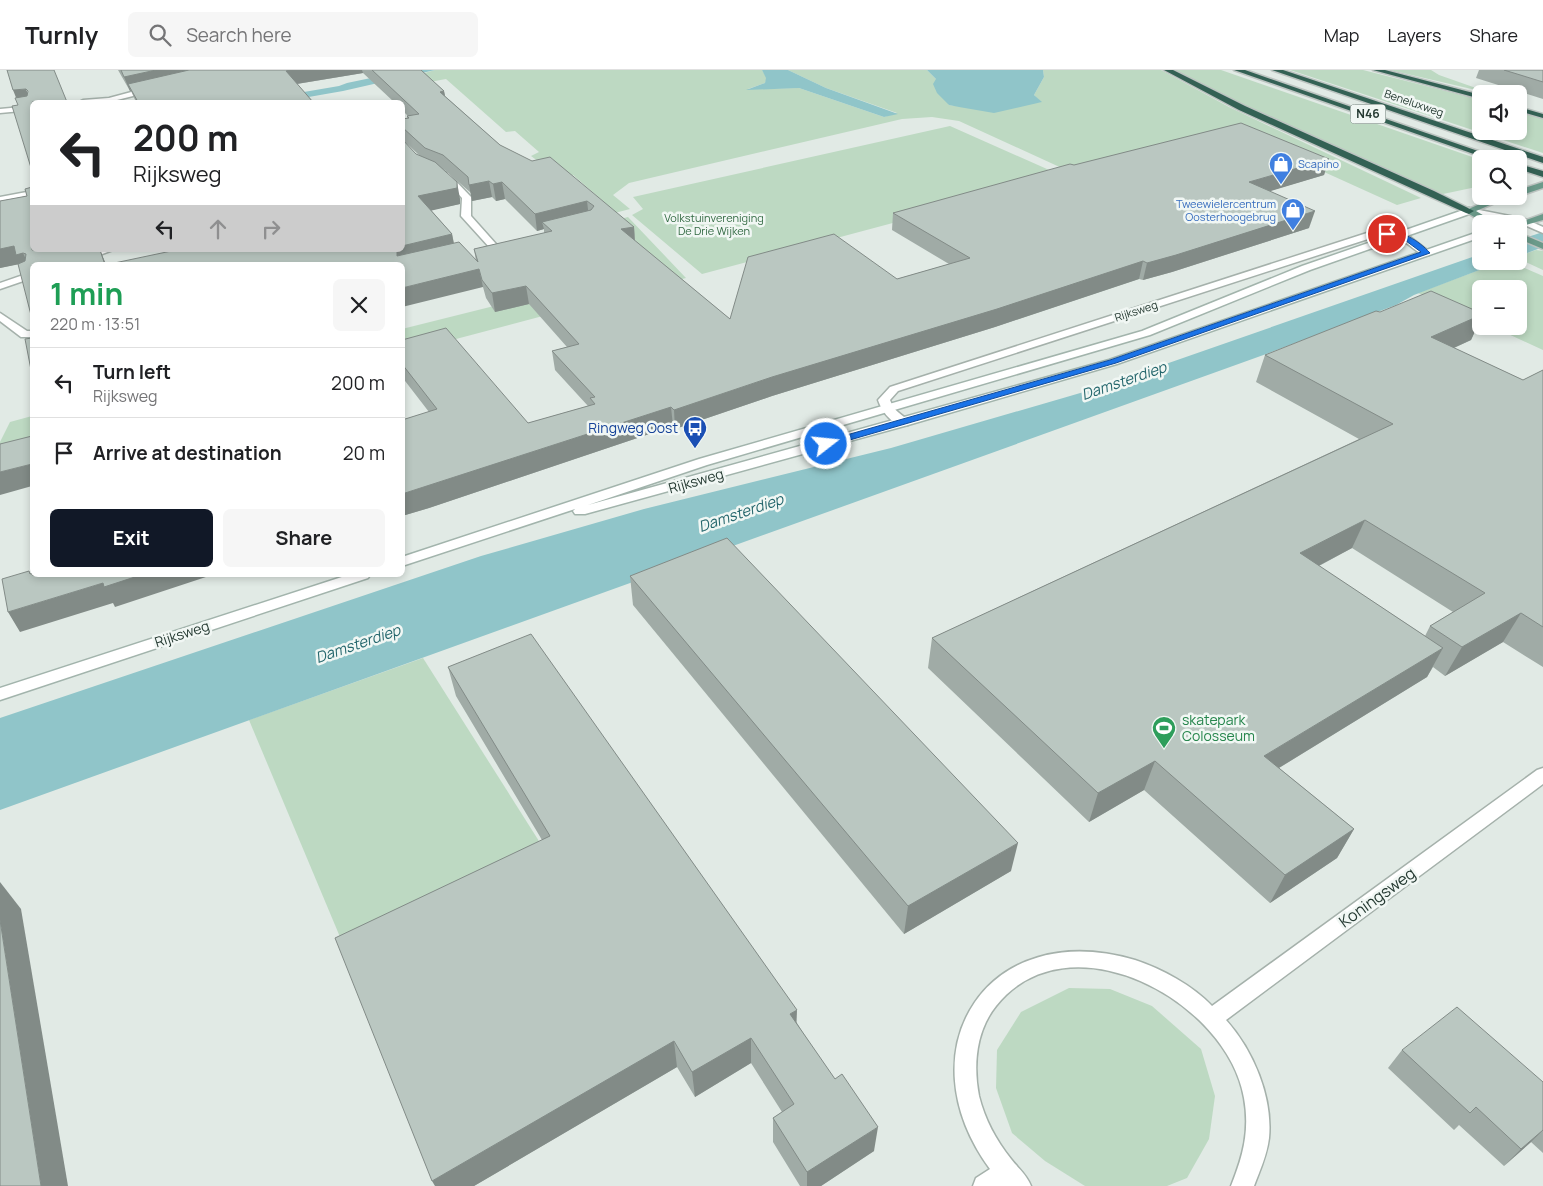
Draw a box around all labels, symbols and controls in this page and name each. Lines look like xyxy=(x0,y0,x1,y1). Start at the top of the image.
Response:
search box xyxy=(128,12,478,57)
text: Turnly xyxy=(25,18,98,51)
icon: search xyxy=(146,21,174,49)
text: Search here xyxy=(186,22,292,48)
text: Map xyxy=(1324,23,1359,47)
text: Layers xyxy=(1387,23,1441,47)
text: Share xyxy=(1469,23,1518,47)
street label: Beneluxweg xyxy=(1382,85,1446,120)
map controls xyxy=(1472,85,1527,335)
button: sound xyxy=(1472,85,1527,140)
road number: N46 xyxy=(1350,104,1386,124)
text: 200 m xyxy=(133,114,238,162)
icon: left xyxy=(50,120,115,185)
button: search xyxy=(1472,150,1527,205)
shop icon: Scapino xyxy=(1268,151,1294,185)
place label: Scapino xyxy=(1298,156,1340,171)
text: Rijksweg xyxy=(133,159,222,189)
place label: Tweewielercentrum Oosterhoogebrug xyxy=(1176,196,1276,224)
shop icon: Tweewielercentrum Oosterhoogebrug xyxy=(1280,197,1306,231)
park label: Volkstuinvereniging De Drie Wijken xyxy=(664,210,764,238)
pin xyxy=(1366,213,1408,255)
icon: left xyxy=(151,215,179,243)
icon: ahead xyxy=(204,215,232,243)
icon: right xyxy=(257,215,285,243)
button: + xyxy=(1472,215,1527,270)
icon: arrive xyxy=(1373,220,1401,248)
text: 1 min xyxy=(50,273,123,314)
button: close xyxy=(333,279,385,331)
button: − xyxy=(1472,280,1527,335)
street label: Rijksweg xyxy=(1112,297,1159,325)
text: 220 m · 13:51 xyxy=(50,313,140,335)
water label: Damsterdiep xyxy=(1079,356,1170,405)
text: Turn left xyxy=(93,359,171,385)
icon: left xyxy=(50,369,78,397)
text: 200 m xyxy=(331,370,385,396)
text: Rijksweg xyxy=(93,385,157,407)
bus stop icon: Ringweg Oost xyxy=(682,415,708,449)
position arrow xyxy=(799,417,851,469)
place label: Ringweg Oost xyxy=(588,418,678,437)
icon: arrive xyxy=(50,439,78,467)
text: Arrive at destination xyxy=(93,440,282,466)
text: 20 m xyxy=(343,440,385,466)
street label: Rijksweg xyxy=(666,464,726,497)
water label: Damsterdiep xyxy=(696,488,787,537)
button: Exit xyxy=(50,509,213,567)
button: Share xyxy=(223,509,385,567)
street label: Rijksweg xyxy=(152,616,212,651)
water label: Damsterdiep xyxy=(313,619,404,668)
place label: skatepark Colosseum xyxy=(1182,710,1255,745)
sports icon: skatepark Colosseum xyxy=(1151,715,1177,749)
street label: Koningsweg xyxy=(1334,862,1420,932)

